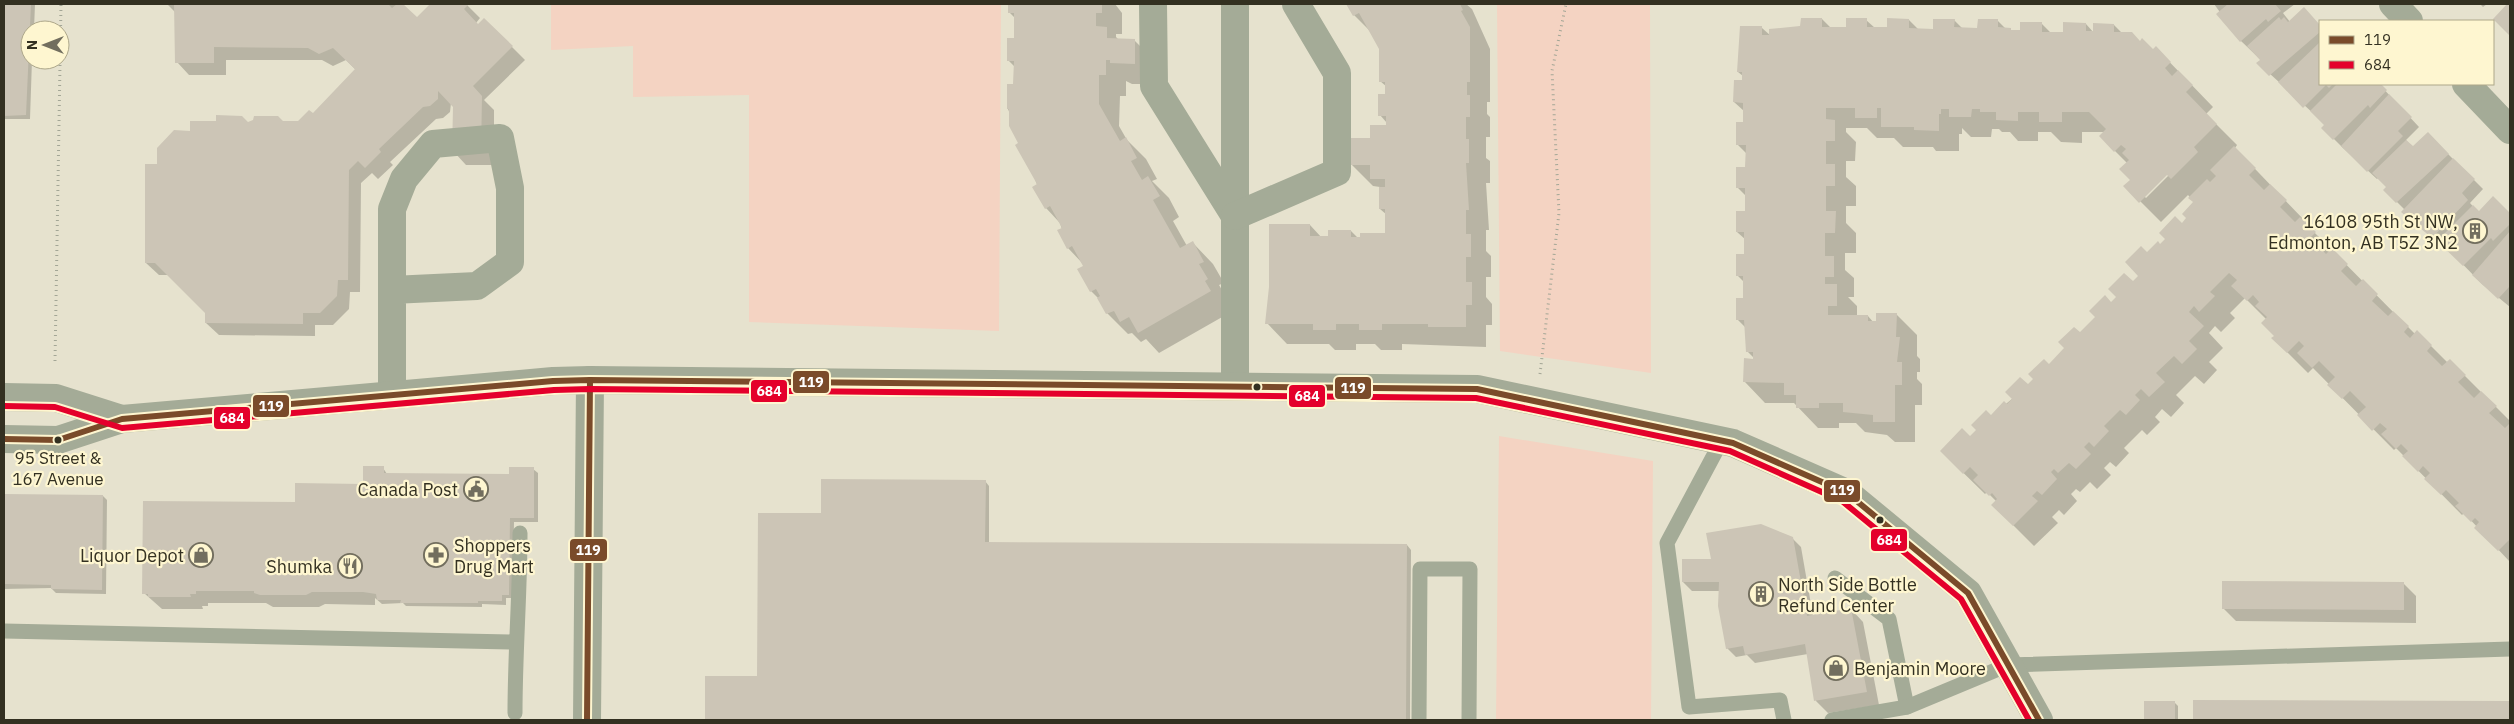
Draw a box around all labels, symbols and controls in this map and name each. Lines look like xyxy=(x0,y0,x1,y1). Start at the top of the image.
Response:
north arrow xyxy=(20,20,70,70)
legend xyxy=(2319,20,2494,85)
text: 119 xyxy=(2364,30,2391,49)
text: N xyxy=(23,40,41,50)
text: 684 xyxy=(2364,55,2391,74)
place label: 16108 95th St NW, Edmonton, AB T5Z 3N2 xyxy=(2268,210,2458,254)
building icon: 16108 95th St NW, Edmonton, AB T5Z 3N2 xyxy=(2462,218,2488,244)
line badge: 119 xyxy=(792,370,830,394)
text: 119 xyxy=(798,373,824,391)
line badge: 119 xyxy=(1334,376,1372,400)
line badge: 684 xyxy=(750,379,788,403)
text: 119 xyxy=(1340,379,1366,397)
text: 684 xyxy=(756,382,782,400)
unlabelled marker xyxy=(1252,382,1262,392)
line badge: 684 xyxy=(1288,384,1326,408)
text: 684 xyxy=(1294,387,1320,405)
line badge: 119 xyxy=(252,394,290,418)
text: 119 xyxy=(258,397,284,415)
line badge: 684 xyxy=(213,406,251,430)
text: 684 xyxy=(219,409,245,427)
marker: 95 Street & 167 Avenue xyxy=(53,435,63,445)
place label: 95 Street & 167 Avenue xyxy=(12,447,104,490)
public building icon: Canada Post xyxy=(463,476,489,502)
place label: Canada Post xyxy=(357,478,458,501)
line badge: 119 xyxy=(1823,479,1861,503)
text: 119 xyxy=(1829,481,1855,499)
unlabelled marker xyxy=(1875,515,1885,525)
line badge: 684 xyxy=(1870,528,1908,552)
text: 684 xyxy=(1876,531,1902,549)
place label: Shoppers Drug Mart xyxy=(454,534,534,578)
line badge: 119 xyxy=(569,538,608,562)
text: 119 xyxy=(575,541,601,559)
shop icon: Liquor Depot xyxy=(188,542,214,568)
pharmacy icon: Shoppers Drug Mart xyxy=(423,542,449,568)
place label: Liquor Depot xyxy=(80,544,184,567)
restaurant icon: Shumka xyxy=(337,553,363,579)
place label: Shumka xyxy=(266,555,332,578)
place label: North Side Bottle Refund Center xyxy=(1778,573,1917,617)
building icon: North Side Bottle Refund Center xyxy=(1748,581,1774,607)
shop icon: Benjamin Moore xyxy=(1823,655,1849,681)
place label: Benjamin Moore xyxy=(1854,657,1986,680)

